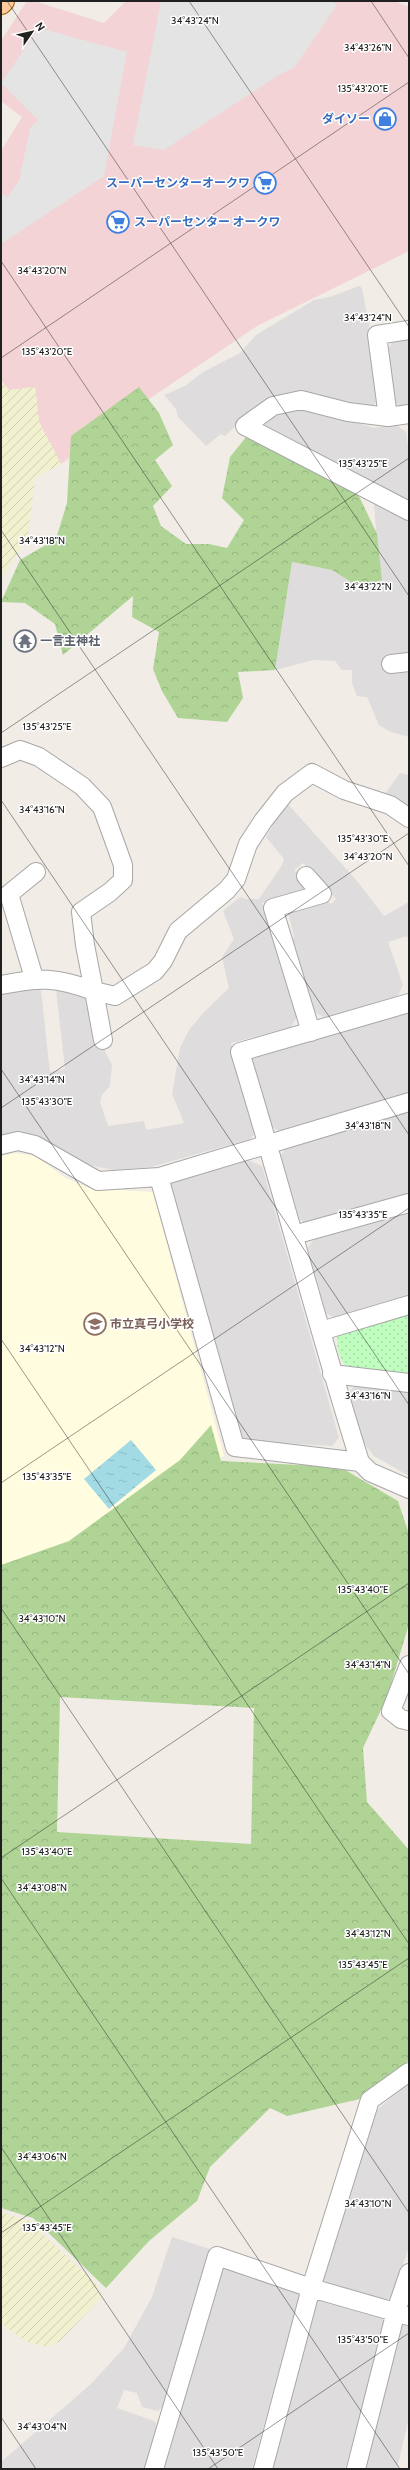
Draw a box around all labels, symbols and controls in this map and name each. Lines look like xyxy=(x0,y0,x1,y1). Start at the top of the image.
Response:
north arrow xyxy=(12,12,52,52)
text: 34°43'24"N xyxy=(171,14,219,27)
text: N xyxy=(32,19,48,34)
text: 34°43'26"N xyxy=(344,41,392,54)
text: 135°43'20"E xyxy=(338,82,389,95)
shop icon: ダイソー xyxy=(372,106,398,132)
place label: ダイソー xyxy=(322,111,370,126)
supermarket icon: スーパーセンターオークワ xyxy=(252,170,278,196)
place label: スーパーセンターオークワ xyxy=(106,175,250,190)
supermarket icon: スーパーセンター オークワ xyxy=(105,209,131,235)
place label: スーパーセンター オークワ xyxy=(134,214,281,229)
text: 34°43'20"N xyxy=(17,264,67,277)
text: 34°43'24"N xyxy=(344,311,392,324)
text: 135°43'20"E xyxy=(22,345,73,358)
text: 135°43'25"E xyxy=(338,457,388,470)
text: 34°43'18"N xyxy=(19,534,65,547)
text: 34°43'22"N xyxy=(344,580,392,593)
temple icon: 一言主神社 xyxy=(12,628,38,654)
place label: 一言主神社 xyxy=(40,633,100,648)
text: 135°43'25"E xyxy=(22,720,72,733)
text: 34°43'16"N xyxy=(19,803,65,816)
text: 135°43'30"E xyxy=(338,832,389,845)
text: 34°43'20"N xyxy=(343,850,393,863)
text: 34°43'14"N xyxy=(19,1073,65,1086)
text: 135°43'30"E xyxy=(22,1095,73,1108)
text: 34°43'18"N xyxy=(345,1119,391,1132)
text: 135°43'35"E xyxy=(338,1208,388,1221)
school or university icon: 市立真弓小学校 xyxy=(82,1311,108,1337)
place label: 市立真弓小学校 xyxy=(110,1316,194,1331)
text: 34°43'12"N xyxy=(19,1342,65,1355)
text: 34°43'16"N xyxy=(345,1389,391,1402)
text: 135°43'35"E xyxy=(22,1470,72,1483)
text: 135°43'40"E xyxy=(338,1583,389,1596)
text: 34°43'10"N xyxy=(18,1612,66,1625)
text: 34°43'14"N xyxy=(345,1658,391,1671)
text: 135°43'40"E xyxy=(22,1845,73,1858)
text: 34°43'08"N xyxy=(17,1881,67,1894)
text: 34°43'12"N xyxy=(345,1927,391,1940)
text: 135°43'45"E xyxy=(338,1958,388,1971)
text: 34°43'06"N xyxy=(17,2150,67,2163)
text: 34°43'10"N xyxy=(344,2197,392,2210)
text: 135°43'45"E xyxy=(22,2221,72,2234)
text: 135°43'50"E xyxy=(338,2333,389,2346)
text: 34°43'04"N xyxy=(17,2420,67,2433)
text: 135°43'50"E xyxy=(193,2446,244,2459)

